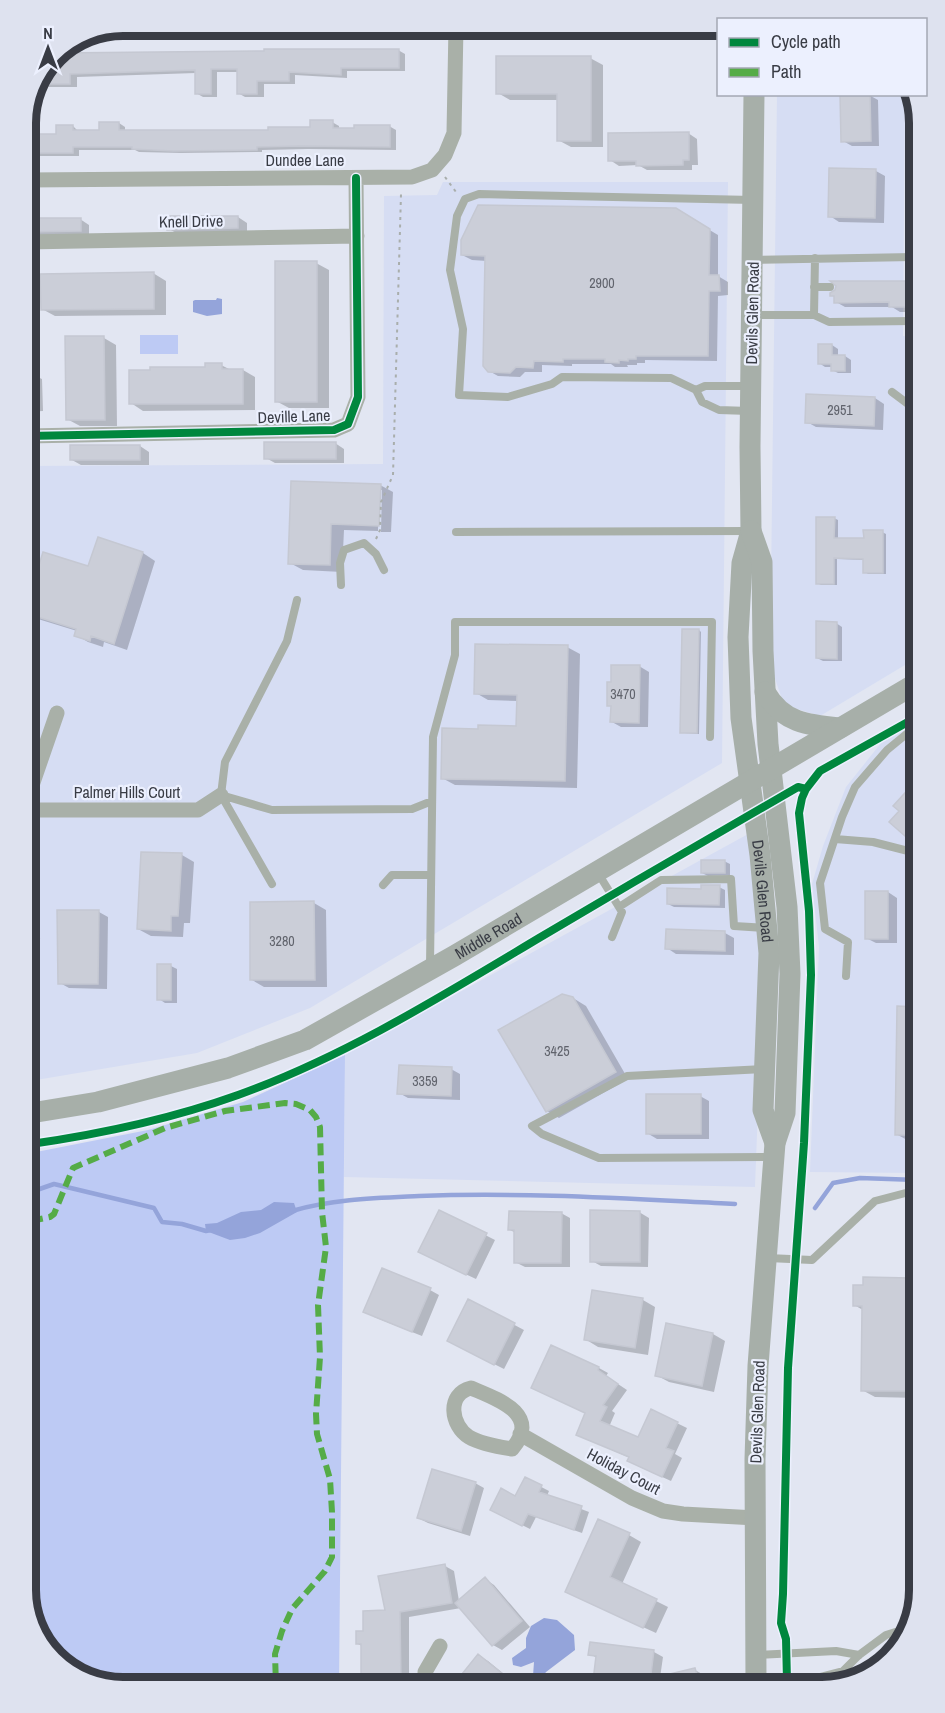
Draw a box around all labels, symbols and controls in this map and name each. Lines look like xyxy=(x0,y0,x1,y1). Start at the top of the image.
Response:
north arrow xyxy=(18,18,78,78)
legend xyxy=(717,18,927,96)
text: N xyxy=(43,22,53,44)
text: Cycle path xyxy=(771,29,841,54)
text: Path xyxy=(771,59,801,84)
street label: Dundee Lane xyxy=(266,149,344,171)
street label: Knell Drive xyxy=(159,209,223,233)
street label: Devils Glen Road xyxy=(740,261,764,365)
house number: 2900 xyxy=(589,274,615,292)
house number: 2951 xyxy=(827,401,853,419)
street label: Deville Lane xyxy=(257,404,331,428)
house number: 3470 xyxy=(610,685,636,703)
street label: Palmer Hills Court xyxy=(74,781,181,803)
street label: Devils Glen Road xyxy=(747,838,779,943)
street label: Middle Road xyxy=(451,907,526,964)
house number: 3280 xyxy=(269,932,295,950)
house number: 3425 xyxy=(544,1042,570,1060)
house number: 3359 xyxy=(412,1072,438,1090)
street label: Devils Glen Road xyxy=(744,1360,770,1464)
street label: Holiday Court xyxy=(583,1442,665,1500)

